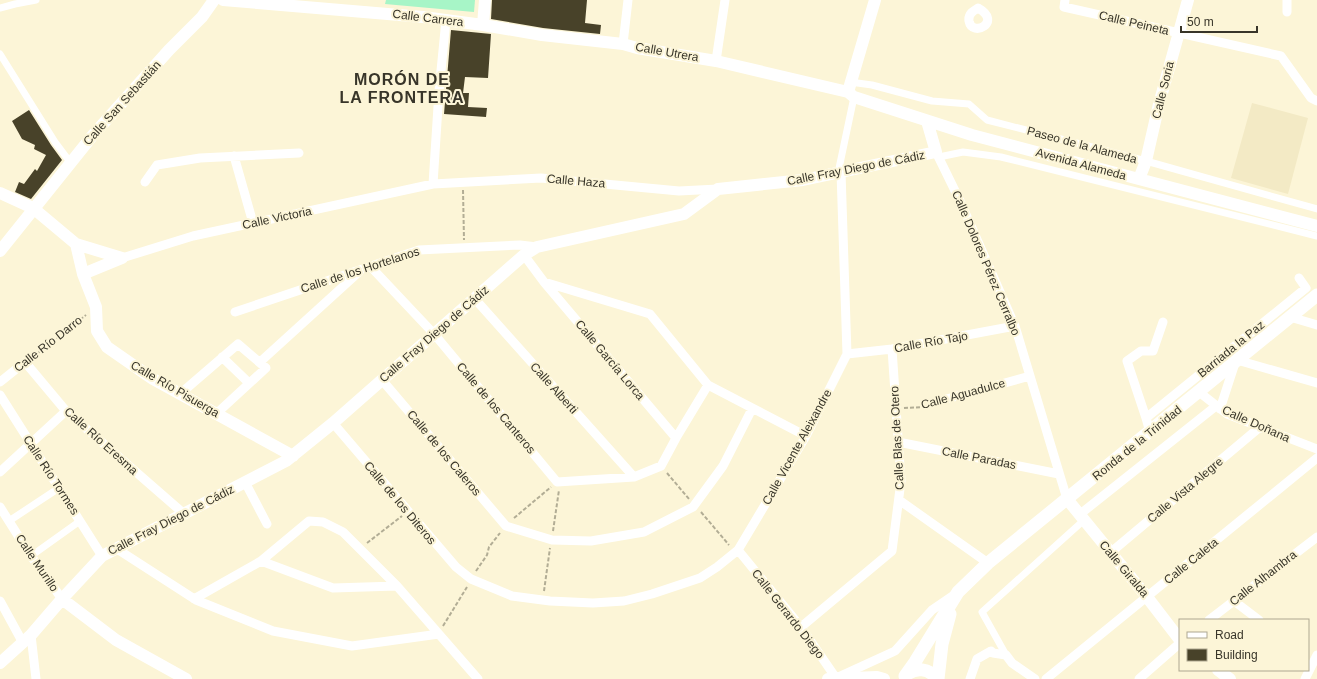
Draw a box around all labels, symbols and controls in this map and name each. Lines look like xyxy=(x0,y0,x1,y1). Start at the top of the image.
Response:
street label: Calle Carrera xyxy=(392,7,465,29)
street label: Calle Peineta xyxy=(1098,8,1171,38)
scale bar xyxy=(1181,8,1257,34)
text: 50 m xyxy=(1187,15,1214,29)
street label: Calle Utrera xyxy=(634,40,700,65)
street label: Calle San Sebastián xyxy=(80,58,164,148)
street label: Calle Soria xyxy=(1149,60,1177,120)
district label: MORÓN DE LA FRONTERA xyxy=(339,70,465,106)
street label: Paseo de la Alameda xyxy=(1025,124,1139,167)
street label: Avenida Alameda xyxy=(1034,145,1128,183)
street label: Calle Fray Diego de Cádiz xyxy=(786,148,926,188)
street label: Calle Haza xyxy=(546,171,606,191)
street label: Calle Dolores Pérez Cerralbo xyxy=(949,188,1023,338)
street label: Calle Victoria xyxy=(241,204,313,232)
street label: Calle de los Hortelanos xyxy=(299,244,421,296)
street label: Calle Fray Diego de Cádiz xyxy=(377,283,491,385)
street label: Calle Río Darro xyxy=(11,313,85,375)
street label: Calle García Lorca xyxy=(572,317,648,403)
street label: Barriada la Paz xyxy=(1195,318,1267,380)
street label: Calle Río Tajo xyxy=(893,329,969,355)
street label: Calle Río Pisuerga xyxy=(128,358,222,420)
street label: Calle de los Canteros xyxy=(454,360,538,456)
street label: Calle Alberti xyxy=(527,360,581,416)
street label: Calle Aguadulce xyxy=(919,376,1007,412)
street label: Calle Blas de Otero xyxy=(887,385,907,490)
street label: Calle Vicente Aleixandre xyxy=(759,387,835,507)
street label: Ronda de la Trinidad xyxy=(1090,403,1184,483)
street label: Calle Doñana xyxy=(1220,403,1292,445)
street label: Calle Río Eresma xyxy=(61,404,141,478)
street label: Calle de los Caleros xyxy=(404,407,484,499)
street label: Calle Río Tormes xyxy=(20,433,82,517)
street label: Calle Paradas xyxy=(941,444,1017,472)
street label: Calle Vista Alegre xyxy=(1144,454,1226,526)
street label: Calle de los Diteros xyxy=(361,459,439,547)
street label: Calle Fray Diego de Cádiz xyxy=(105,482,237,558)
street label: Calle Murillo xyxy=(13,532,61,595)
street label: Calle Caleta xyxy=(1161,535,1221,587)
street label: Calle Giralda xyxy=(1096,538,1152,600)
street label: Calle Alhambra xyxy=(1227,547,1300,609)
street label: Calle Gerardo Diego xyxy=(749,567,827,662)
legend xyxy=(1179,619,1309,671)
text: Road xyxy=(1215,628,1244,642)
text: Building xyxy=(1215,648,1258,662)

